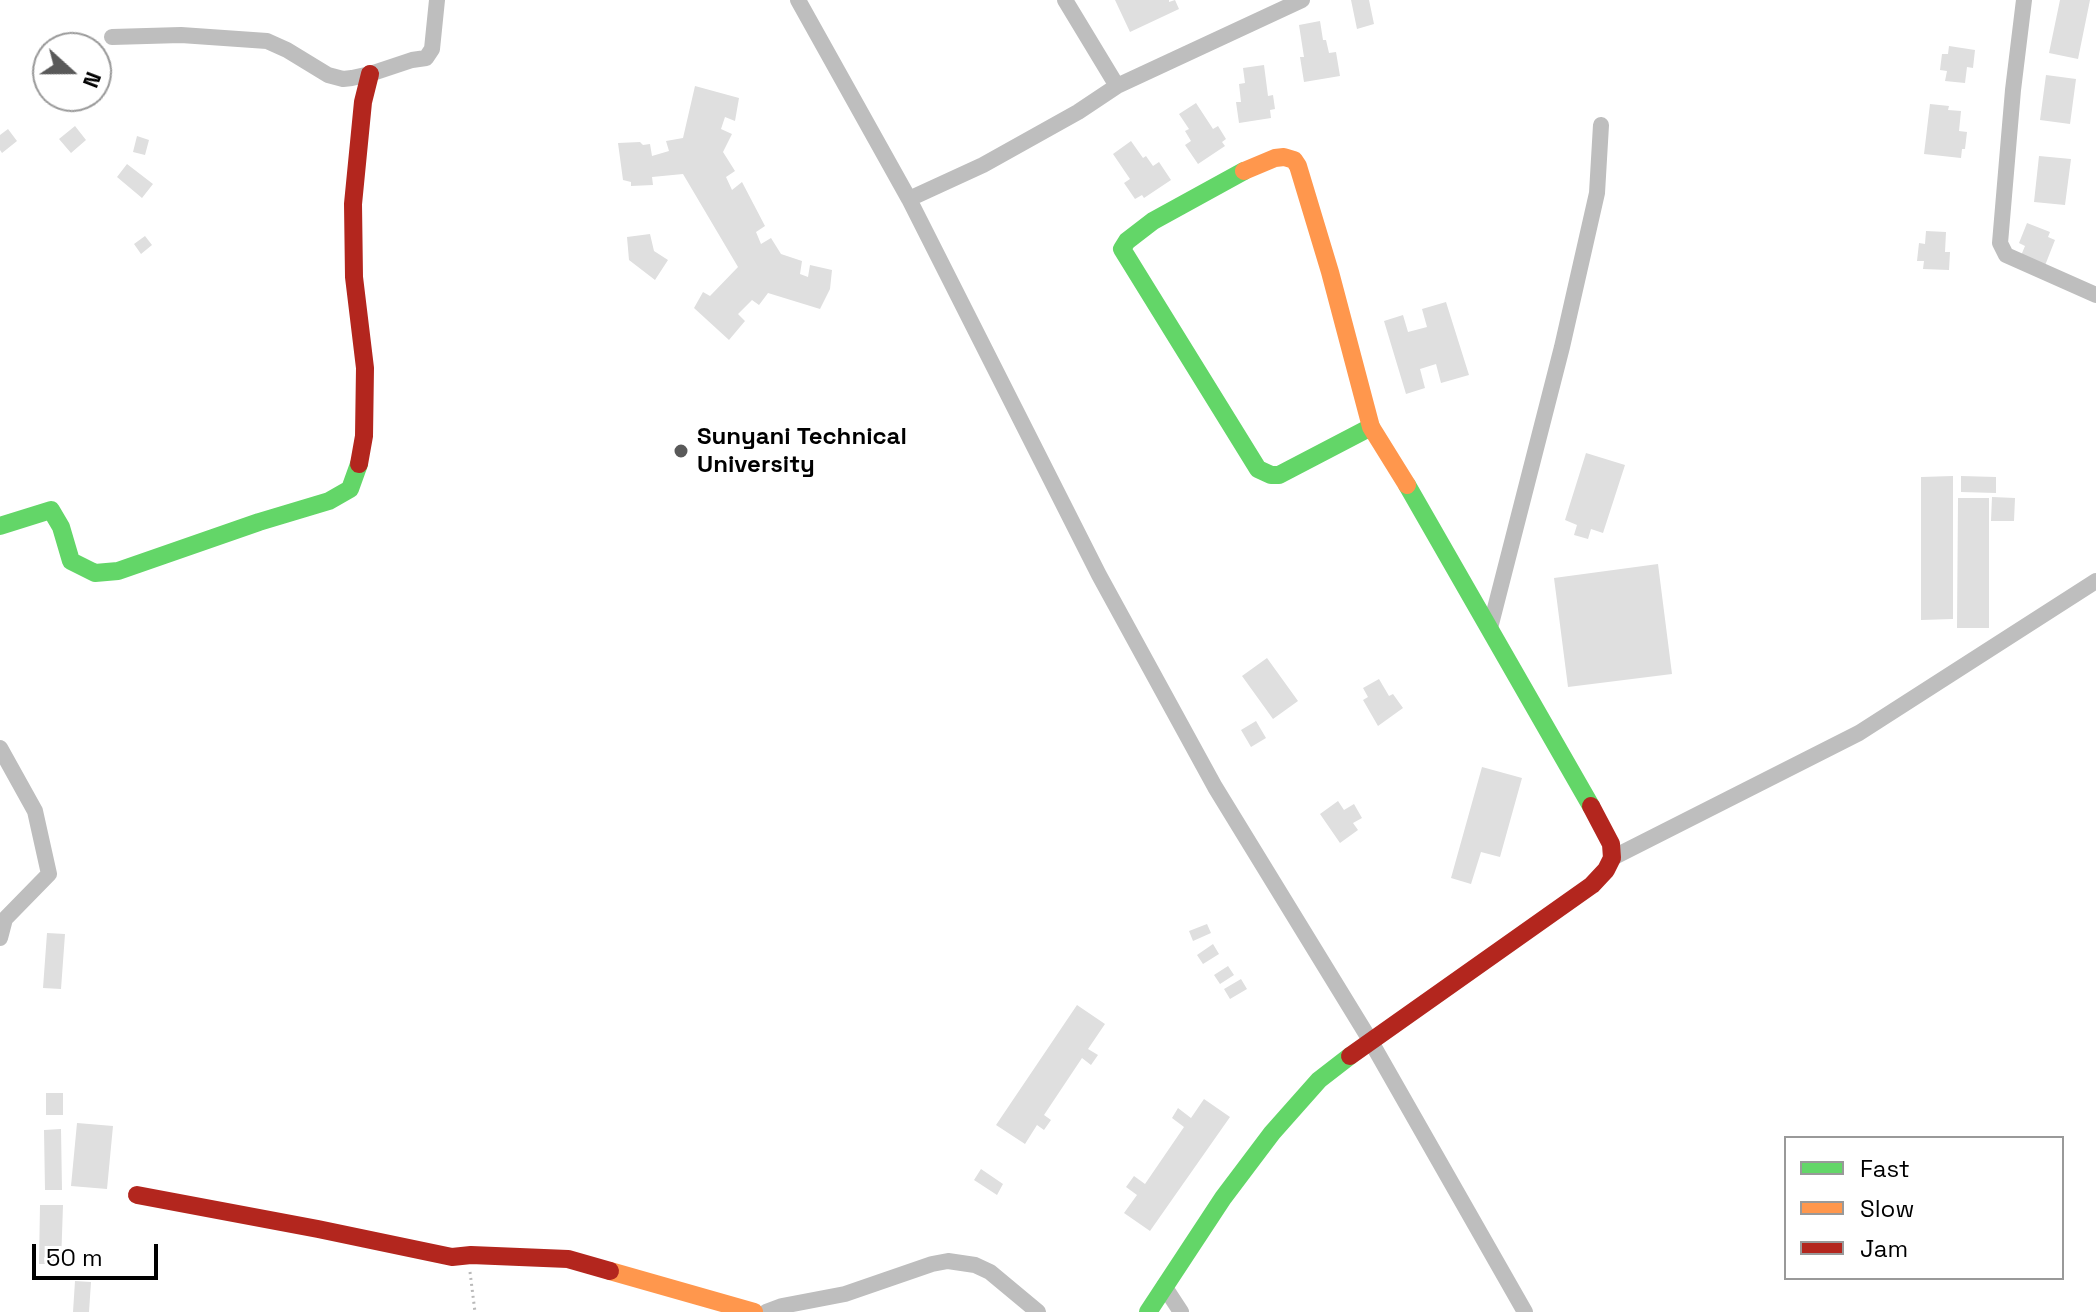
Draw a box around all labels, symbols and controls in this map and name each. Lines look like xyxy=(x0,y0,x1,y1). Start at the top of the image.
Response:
north arrow xyxy=(32,32,112,112)
text: N xyxy=(77,68,108,92)
place label: Sunyani Technical University xyxy=(697,423,907,479)
marker: Sunyani Technical University xyxy=(672,442,690,460)
legend xyxy=(1784,1136,2064,1280)
text: Fast xyxy=(1860,1153,1910,1184)
text: Slow xyxy=(1860,1193,1914,1224)
scale bar xyxy=(36,1228,162,1278)
text: Jam xyxy=(1860,1233,1908,1264)
text: 50 m xyxy=(46,1242,103,1273)

